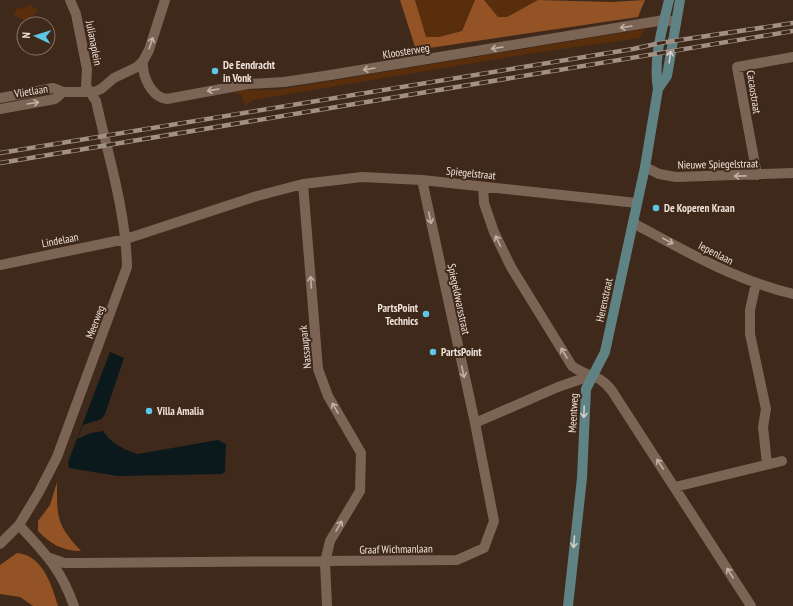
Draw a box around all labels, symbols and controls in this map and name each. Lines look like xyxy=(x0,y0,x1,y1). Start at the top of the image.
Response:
north arrow xyxy=(16,16,56,56)
street label: Julianaplein xyxy=(83,19,105,67)
one-way arrow xyxy=(620,24,633,32)
text: N xyxy=(19,32,33,39)
one-way arrow xyxy=(148,36,155,49)
street label: Kloosterweg xyxy=(382,40,431,62)
one-way arrow xyxy=(491,44,504,52)
one-way arrow xyxy=(666,51,674,64)
place label: De Eendracht in Vonk xyxy=(223,58,276,85)
one-way arrow xyxy=(363,65,376,73)
marker: De Eendracht in Vonk xyxy=(210,66,220,76)
street label: Cacaostraat xyxy=(744,69,764,115)
street label: Vlietlaan xyxy=(12,81,49,101)
one-way arrow xyxy=(207,86,220,94)
one-way arrow xyxy=(26,99,39,107)
street label: Nieuwe Spiegelstraat xyxy=(678,156,758,172)
street label: Spiegelstraat xyxy=(446,163,496,183)
one-way arrow xyxy=(734,172,747,180)
place label: De Koperen Kraan xyxy=(664,201,735,215)
marker: De Koperen Kraan xyxy=(651,203,661,213)
one-way arrow xyxy=(426,211,434,224)
street label: Lindelaan xyxy=(40,230,80,250)
one-way arrow xyxy=(494,235,501,247)
one-way arrow xyxy=(661,238,673,246)
street label: Iepenlaan xyxy=(696,238,736,268)
street label: Spiegeldwarsstraat xyxy=(445,262,473,336)
one-way arrow xyxy=(307,276,315,289)
street label: Herenstraat xyxy=(593,277,615,323)
place label: PartsPoint Technics xyxy=(377,301,419,328)
street label: Meerweg xyxy=(82,303,108,341)
marker: PartsPoint Technics xyxy=(421,309,431,319)
street label: Nassaupark xyxy=(296,324,314,369)
place label: PartsPoint xyxy=(441,345,482,359)
marker: PartsPoint xyxy=(428,347,438,357)
one-way arrow xyxy=(559,347,567,359)
one-way arrow xyxy=(460,365,468,378)
street label: Meentweg xyxy=(565,393,581,433)
one-way arrow xyxy=(330,402,338,414)
place label: Villa Amalia xyxy=(156,404,204,418)
one-way arrow xyxy=(580,405,588,418)
marker: Villa Amalia xyxy=(144,406,154,416)
one-way arrow xyxy=(656,459,664,470)
one-way arrow xyxy=(336,520,344,532)
one-way arrow xyxy=(570,535,578,548)
street label: Graaf Wichmanlaan xyxy=(359,541,433,557)
one-way arrow xyxy=(726,568,734,579)

